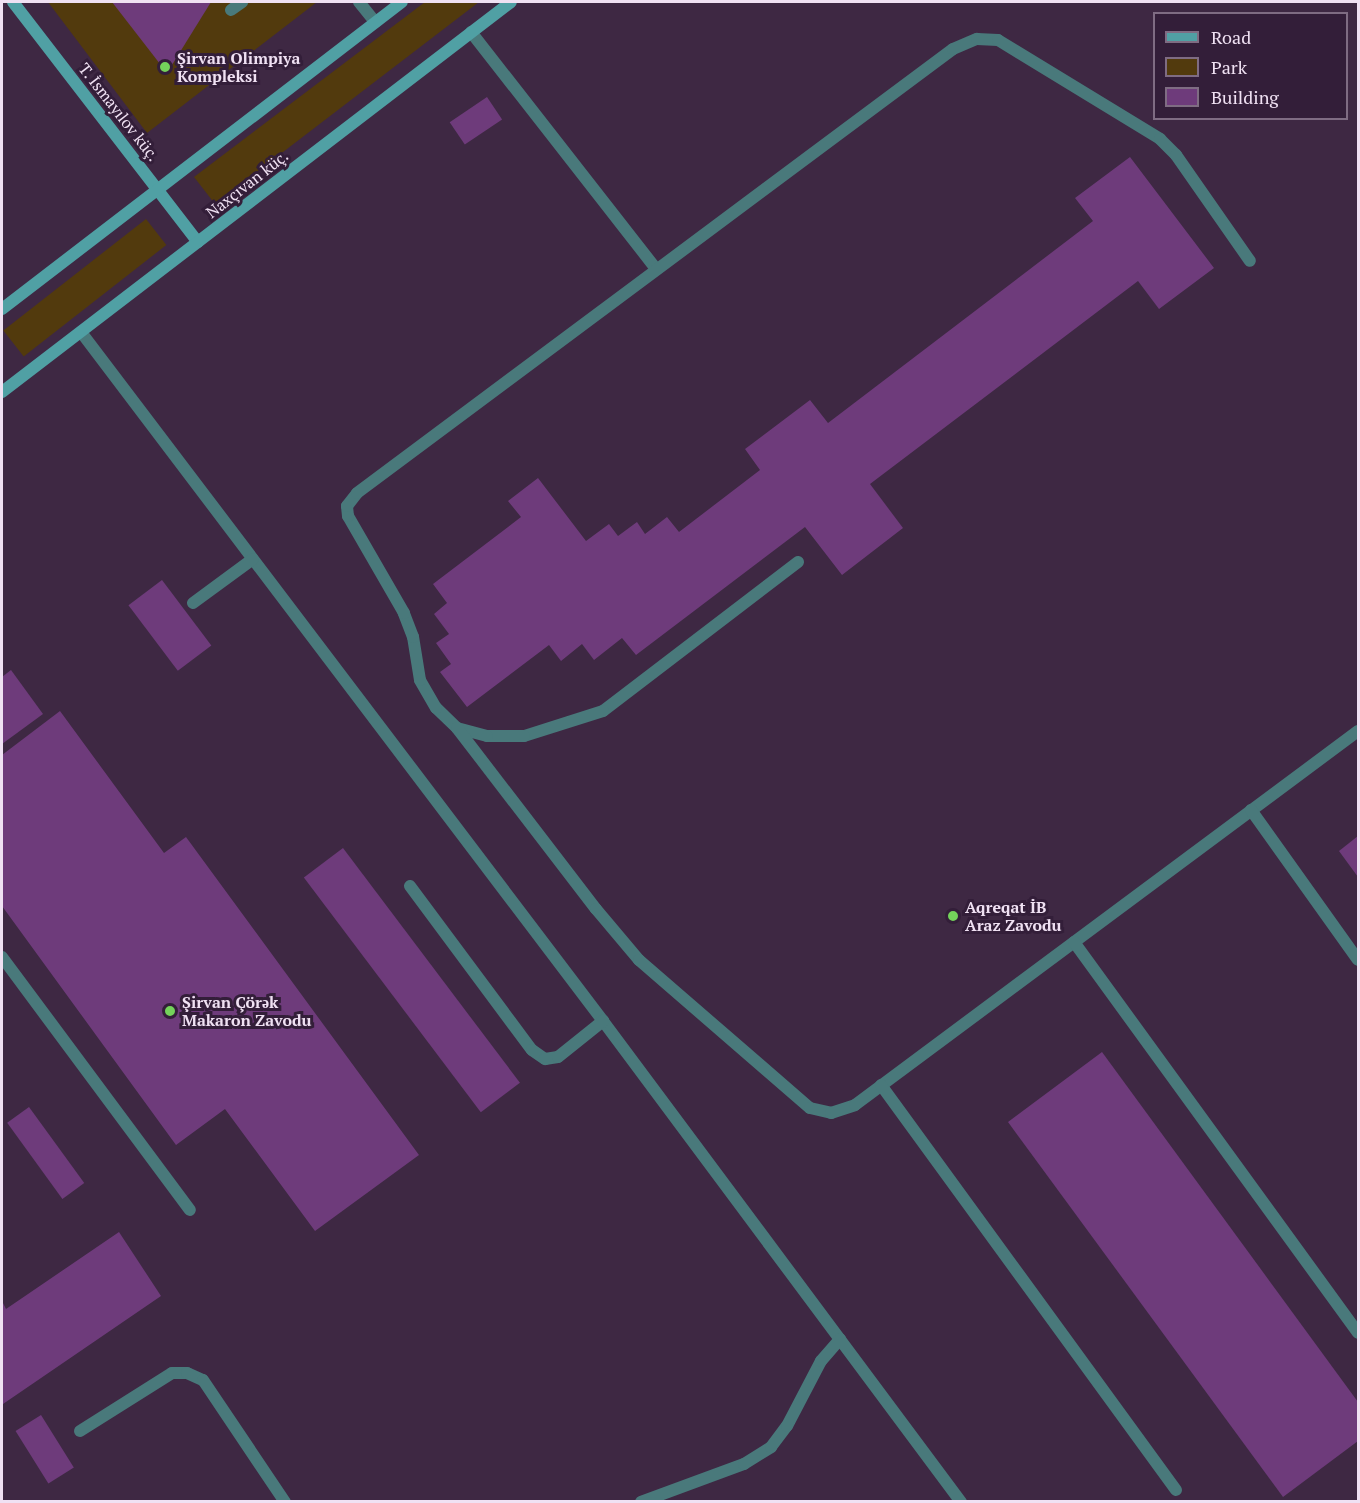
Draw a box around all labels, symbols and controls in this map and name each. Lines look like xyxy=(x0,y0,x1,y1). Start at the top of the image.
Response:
legend xyxy=(1153,12,1348,120)
text: Road xyxy=(1211,25,1251,49)
place label: Şirvan Olimpiya Kompleksi xyxy=(177,48,300,86)
text: Park xyxy=(1211,55,1247,79)
street label: T. İsmayılov küç. xyxy=(75,59,163,165)
marker: Şirvan Olimpiya Kompleksi xyxy=(158,60,172,74)
text: Building xyxy=(1211,85,1279,109)
street label: Naxçıvan küç. xyxy=(202,146,292,222)
place label: Aqreqat İB Araz Zavodu xyxy=(965,897,1062,935)
marker: Aqreqat İB Araz Zavodu xyxy=(946,909,960,923)
place label: Şirvan Çörək Makaron Zavodu xyxy=(182,992,312,1030)
marker: Şirvan Çörək Makaron Zavodu xyxy=(163,1004,177,1018)

